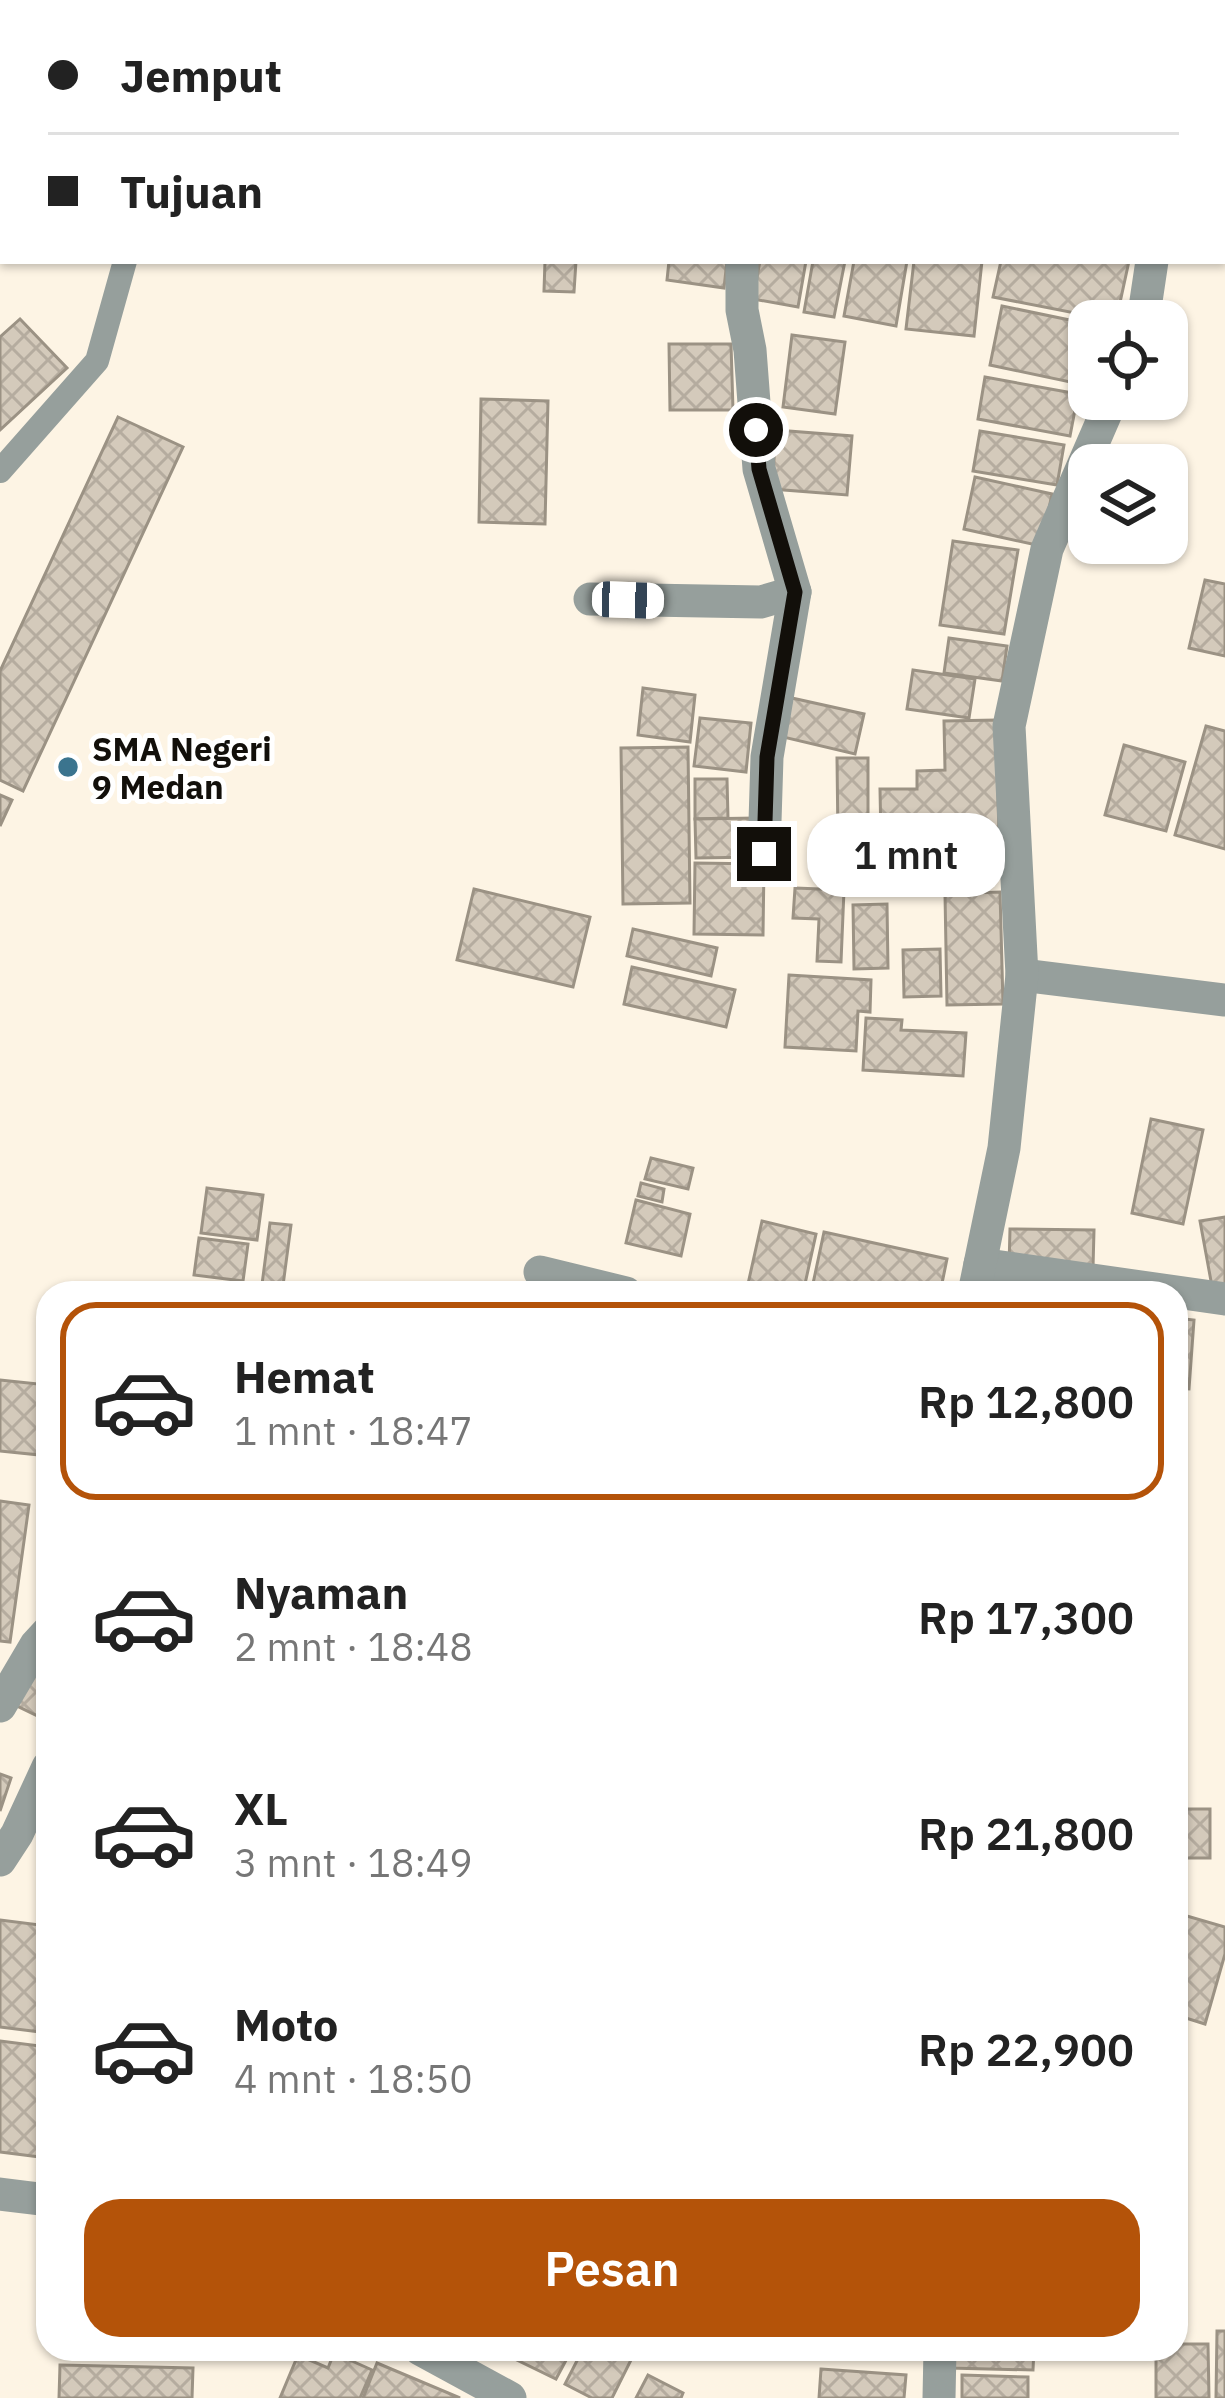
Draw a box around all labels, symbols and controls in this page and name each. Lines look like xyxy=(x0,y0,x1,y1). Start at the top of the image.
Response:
text: Jemput xyxy=(120,46,282,104)
text: Tujuan xyxy=(120,162,263,220)
map controls xyxy=(1068,300,1188,564)
button: locate xyxy=(1068,300,1188,420)
route start xyxy=(729,403,783,457)
button: layers xyxy=(1068,444,1188,564)
car xyxy=(591,581,665,619)
place label: SMA Negeri 9 Medan xyxy=(92,727,272,808)
marker: SMA Negeri 9 Medan xyxy=(55,754,81,780)
callout: 1 mnt xyxy=(806,812,1004,896)
route end xyxy=(737,827,791,881)
text: 1 mnt xyxy=(854,829,958,880)
icon: car xyxy=(90,1347,198,1455)
text: Hemat xyxy=(234,1347,375,1405)
text: Rp 12,800 xyxy=(918,1372,1134,1430)
text: 1 mnt · 18:47 xyxy=(234,1405,473,1456)
icon: car xyxy=(90,1563,198,1671)
text: Nyaman xyxy=(234,1563,408,1621)
text: Rp 17,300 xyxy=(918,1588,1134,1646)
text: 2 mnt · 18:48 xyxy=(234,1621,473,1672)
icon: car xyxy=(90,1779,198,1887)
text: XL xyxy=(234,1779,288,1837)
text: Rp 21,800 xyxy=(918,1804,1134,1862)
text: 3 mnt · 18:49 xyxy=(234,1837,473,1888)
icon: car xyxy=(90,1995,198,2103)
text: Moto xyxy=(234,1995,338,2053)
text: Rp 22,900 xyxy=(918,2020,1134,2078)
text: 4 mnt · 18:50 xyxy=(234,2053,473,2104)
button: Pesan xyxy=(84,2199,1140,2337)

